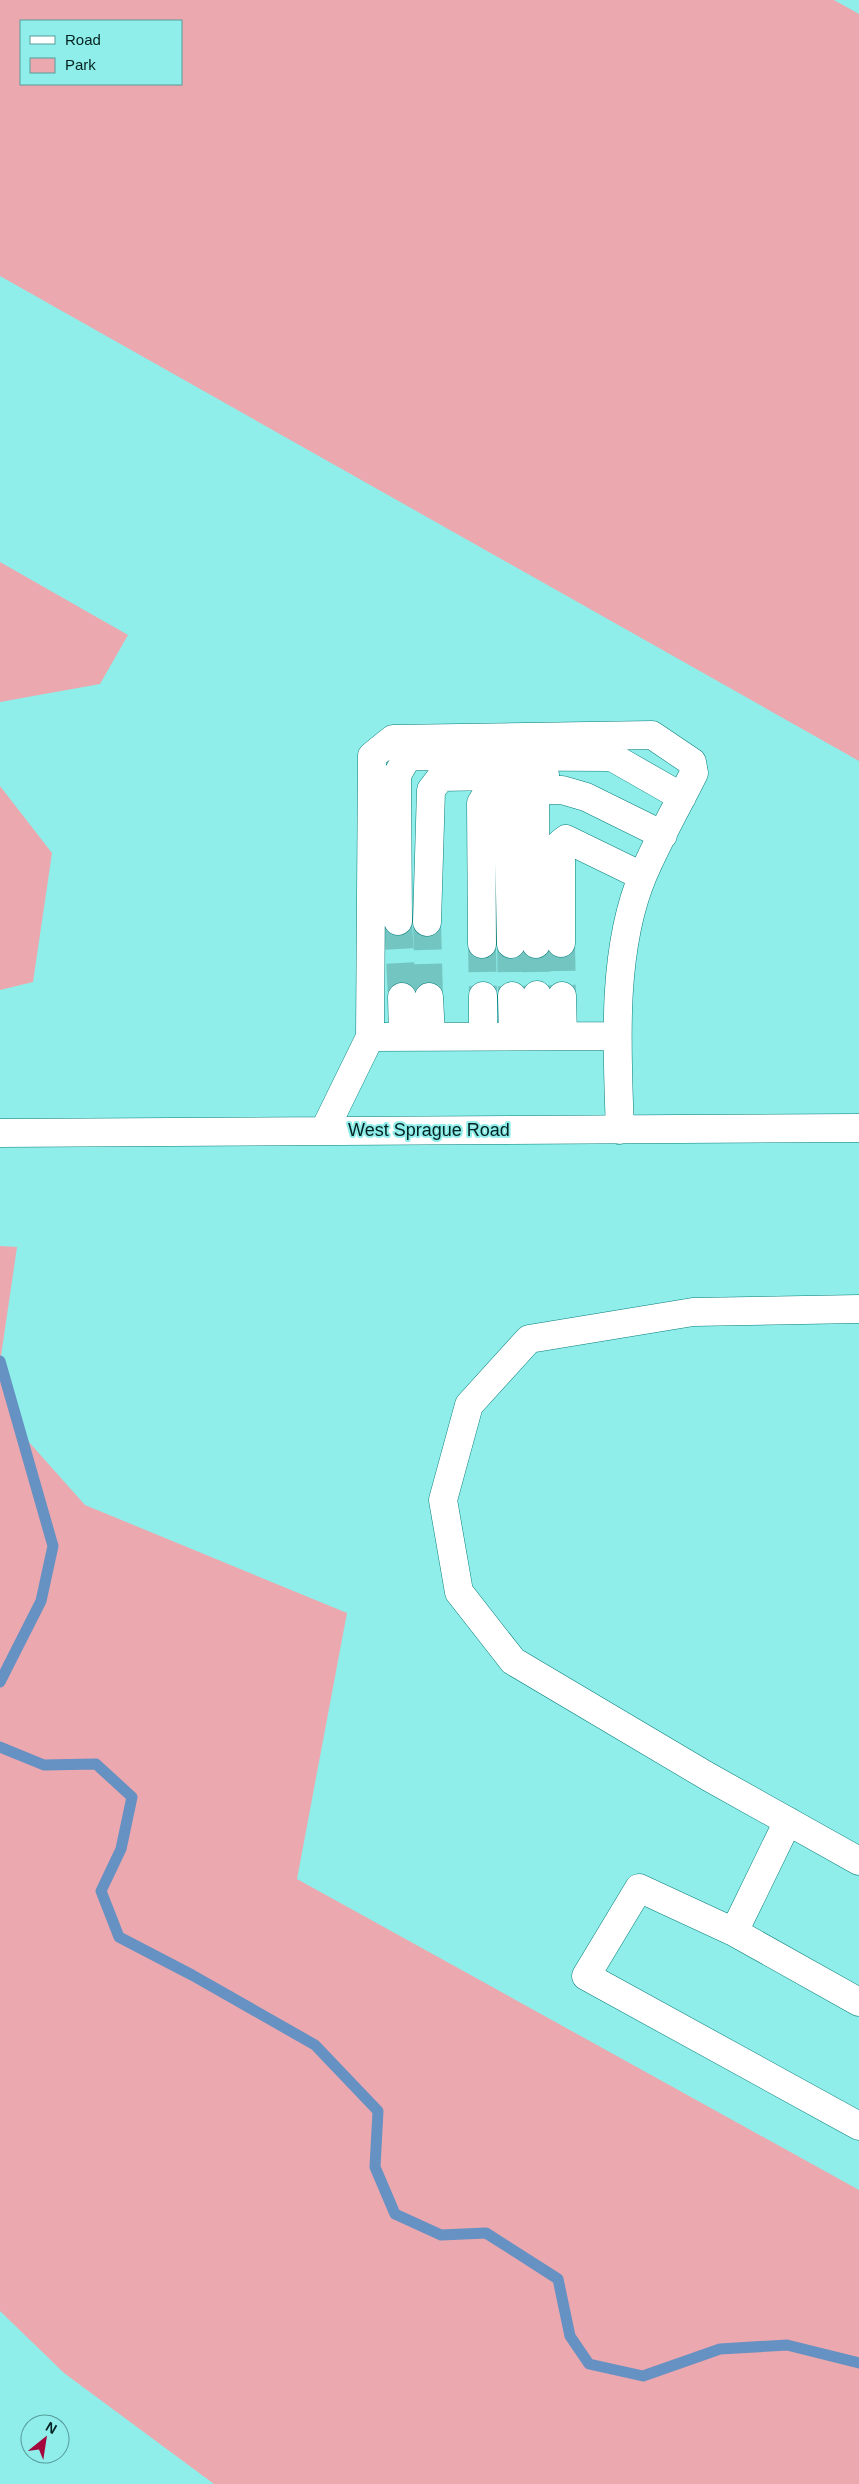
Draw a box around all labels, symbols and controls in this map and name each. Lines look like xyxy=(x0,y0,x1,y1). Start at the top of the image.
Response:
legend xyxy=(20,20,182,85)
text: Road xyxy=(65,31,101,48)
text: Park xyxy=(65,56,96,73)
street label: West Sprague Road xyxy=(348,1120,510,1140)
north arrow xyxy=(20,2414,70,2464)
text: N xyxy=(43,2418,60,2437)

